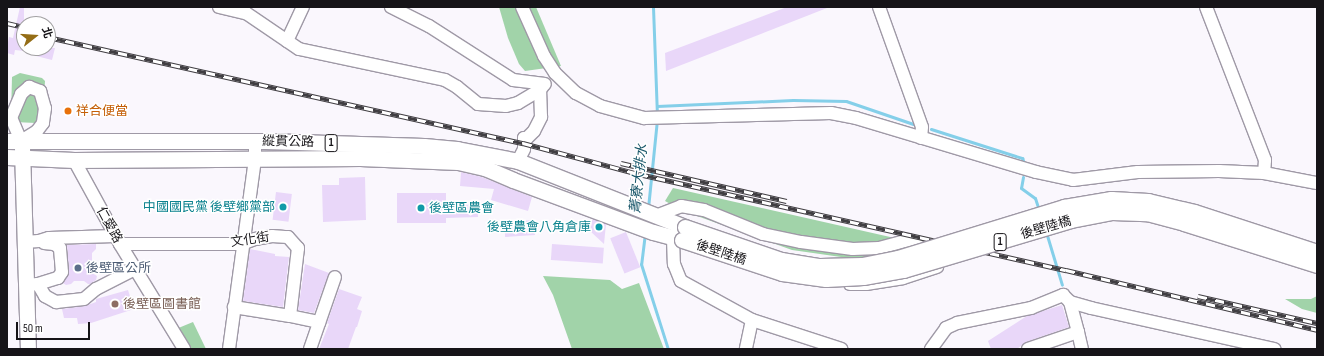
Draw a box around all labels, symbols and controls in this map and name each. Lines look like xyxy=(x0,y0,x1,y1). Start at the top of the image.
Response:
north arrow xyxy=(16,16,56,56)
text: 北 xyxy=(39,25,55,40)
place label: 祥合便當 xyxy=(76,103,128,119)
marker: 祥合便當 xyxy=(63,106,73,116)
road number: 1 xyxy=(324,133,338,153)
street label: 縱貫公路 xyxy=(262,134,314,150)
water label: 菁寮大排水 xyxy=(627,143,651,215)
place label: 中國國民黨 後壁鄉黨部 xyxy=(143,199,275,215)
place label: 後壁區農會 xyxy=(429,200,494,216)
marker: 中國國民黨 後壁鄉黨部 xyxy=(278,202,288,212)
marker: 後壁區農會 xyxy=(416,203,426,213)
street label: 仁愛路 xyxy=(93,204,125,246)
street label: 後壁陸橋 xyxy=(1019,213,1073,243)
place label: 後壁農會八角倉庫 xyxy=(487,219,591,235)
marker: 後壁農會八角倉庫 xyxy=(594,222,604,232)
street label: 文化街 xyxy=(230,230,270,250)
road number: 1 xyxy=(993,232,1007,252)
street label: 後壁陸橋 xyxy=(694,238,748,268)
place label: 後壁區公所 xyxy=(86,260,151,276)
marker: 後壁區公所 xyxy=(73,263,83,273)
place label: 後壁區圖書館 xyxy=(123,296,201,312)
marker: 後壁區圖書館 xyxy=(110,299,120,309)
scale bar xyxy=(18,314,92,340)
text: 50 m xyxy=(23,321,43,336)

